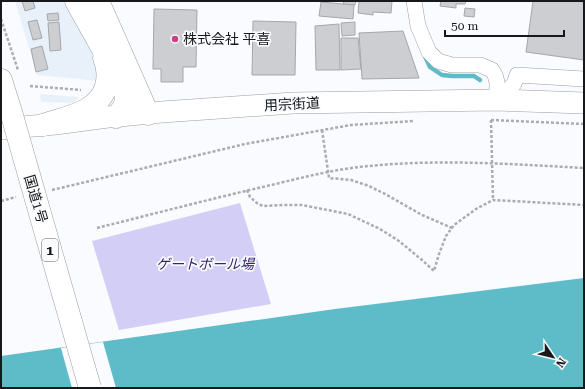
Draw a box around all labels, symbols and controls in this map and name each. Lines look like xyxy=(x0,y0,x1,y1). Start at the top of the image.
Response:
scale bar xyxy=(445,12,564,38)
text: 50 m xyxy=(451,19,478,33)
place label: 株式会社 平喜 xyxy=(183,31,271,47)
marker: 株式会社 平喜 xyxy=(170,34,180,44)
street label: 用宗街道 xyxy=(264,95,320,113)
street label: 国道1号 xyxy=(21,173,51,225)
road number: 1 xyxy=(42,239,58,261)
park label: ゲートボール場 xyxy=(156,256,256,272)
north arrow xyxy=(533,337,573,377)
text: N xyxy=(553,355,569,370)

